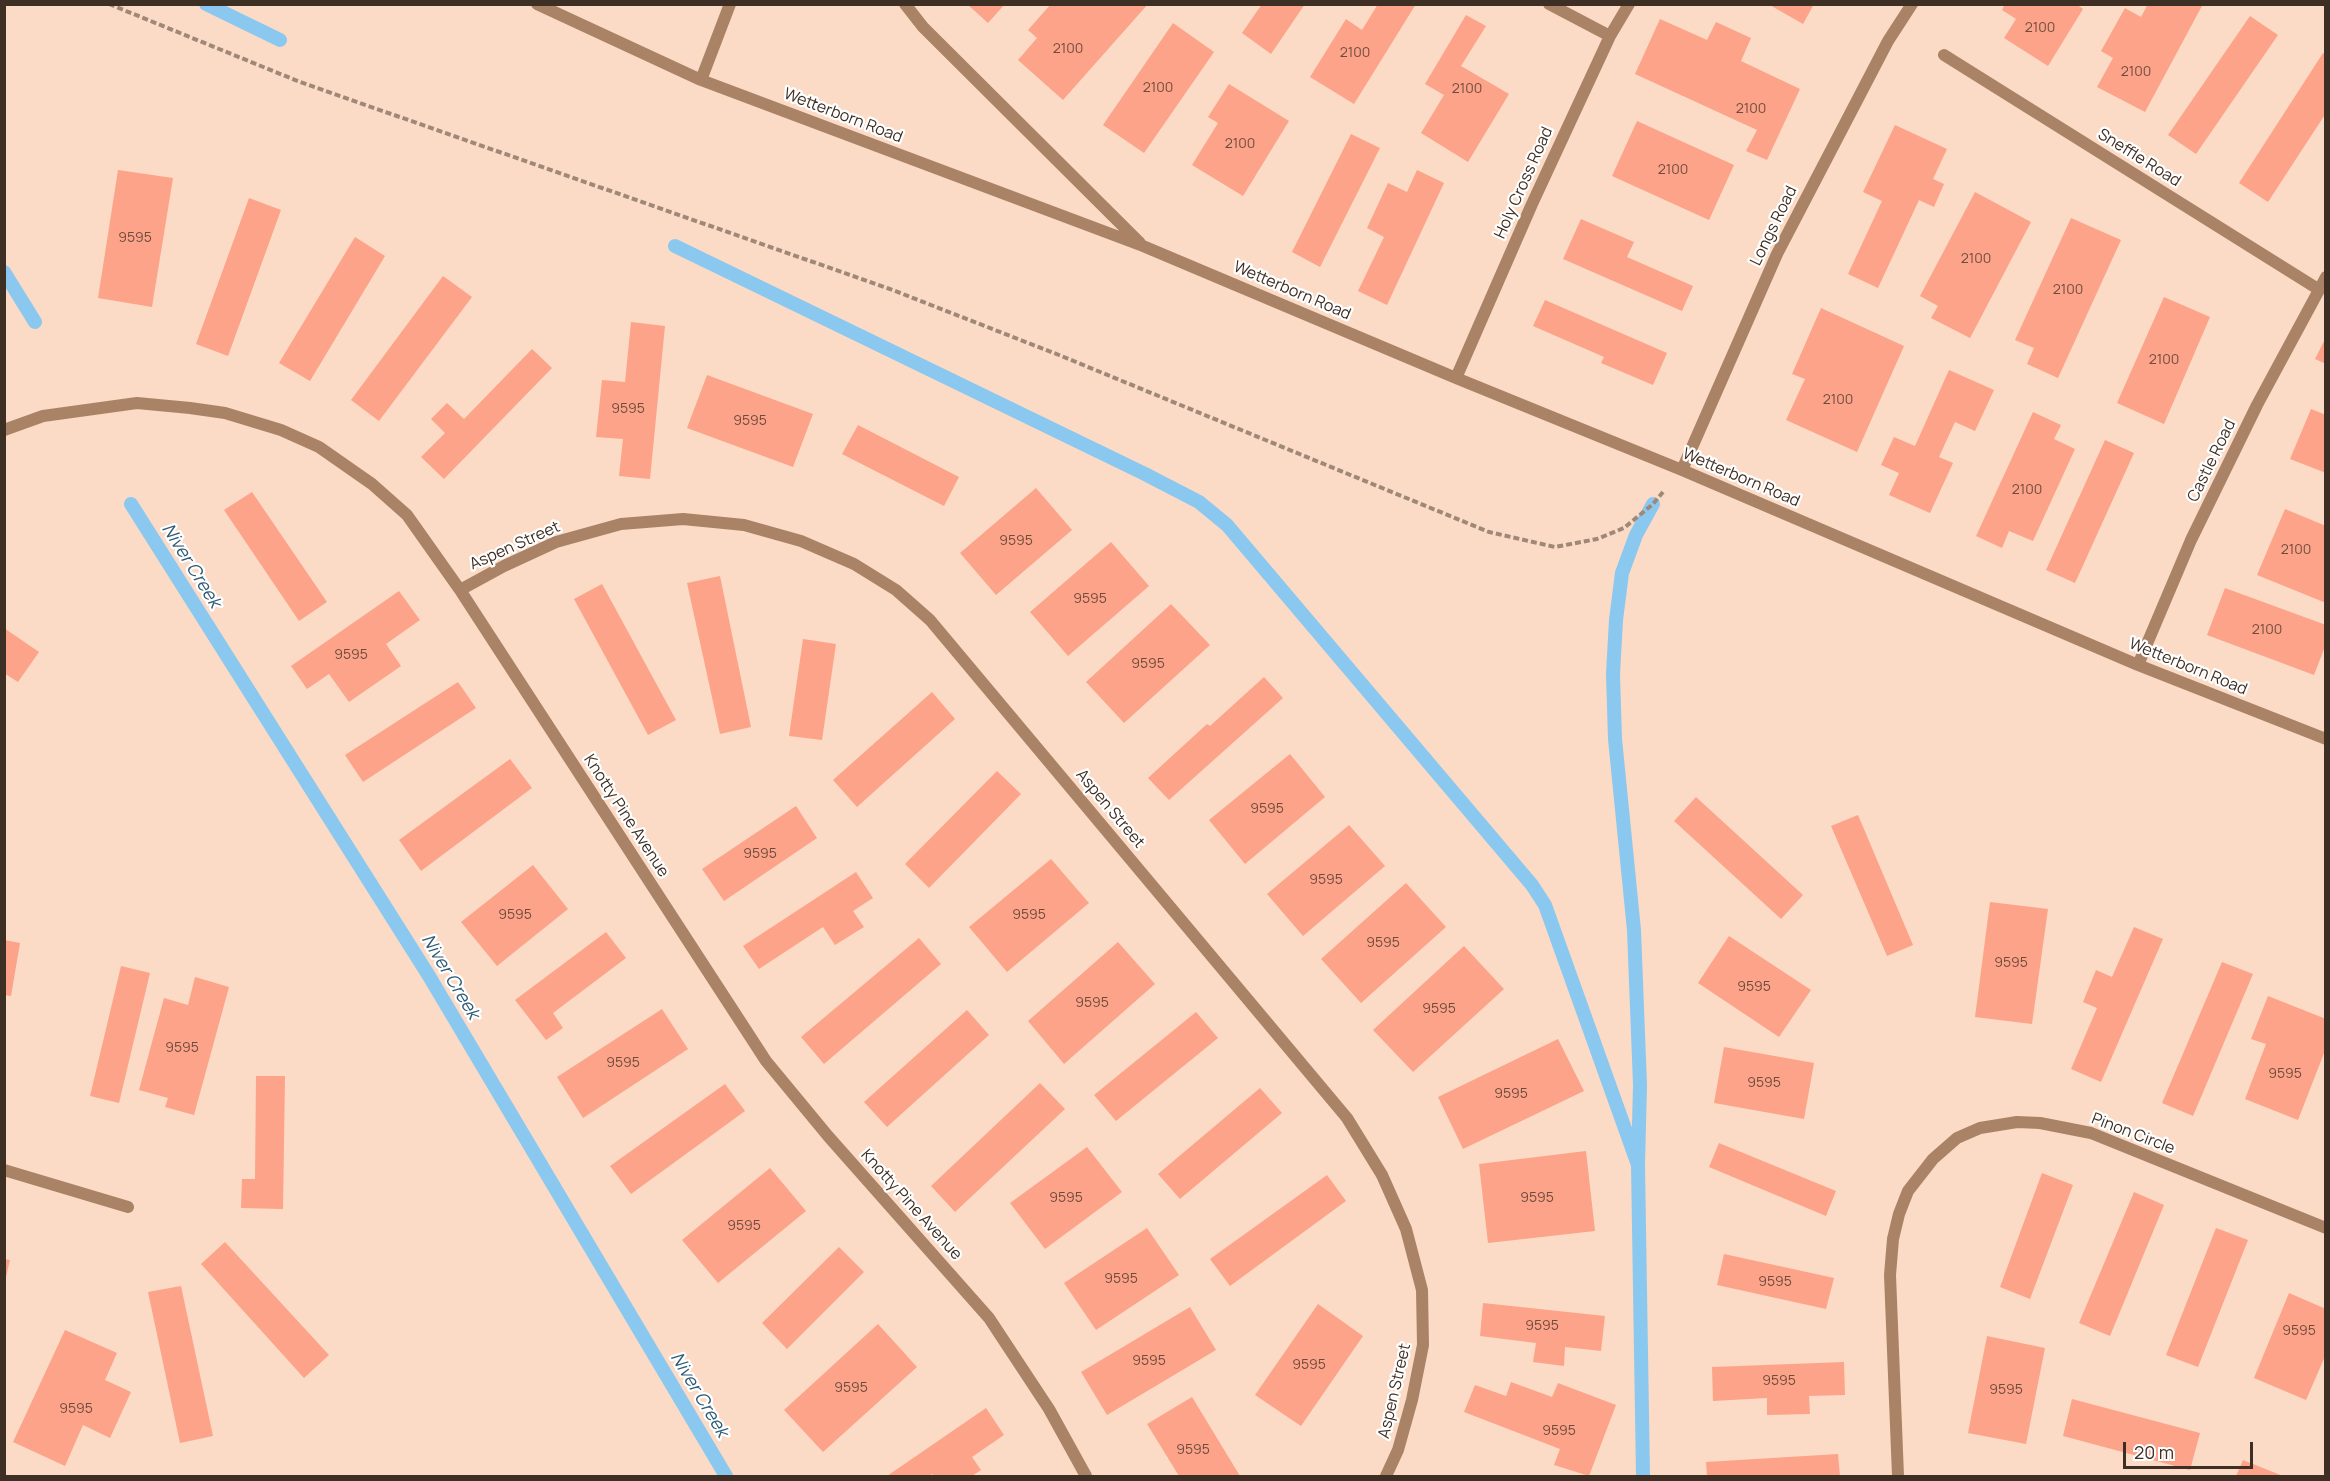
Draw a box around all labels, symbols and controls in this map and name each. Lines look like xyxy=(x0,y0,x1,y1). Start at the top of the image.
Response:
house number: 2100 xyxy=(2025,20,2055,36)
house number: 2100 xyxy=(1053,41,1083,57)
house number: 2100 xyxy=(1340,45,1370,61)
house number: 2100 xyxy=(2121,64,2151,80)
house number: 2100 xyxy=(1143,80,1173,96)
house number: 2100 xyxy=(1452,81,1482,97)
street label: Wetterborn Road xyxy=(781,85,905,147)
house number: 2100 xyxy=(1736,101,1766,117)
street label: Holy Cross Road xyxy=(1491,124,1557,242)
street label: Sneffle Road xyxy=(2094,125,2184,191)
house number: 2100 xyxy=(1225,136,1255,152)
house number: 2100 xyxy=(1658,162,1688,178)
street label: Longs Road xyxy=(1746,183,1802,269)
house number: 9595 xyxy=(118,230,152,246)
house number: 2100 xyxy=(1961,251,1991,267)
street label: Wetterborn Road xyxy=(1230,258,1354,324)
house number: 2100 xyxy=(2053,282,2083,298)
house number: 2100 xyxy=(2149,352,2179,368)
house number: 2100 xyxy=(1823,392,1853,408)
house number: 9595 xyxy=(611,401,645,417)
house number: 9595 xyxy=(733,413,767,429)
street label: Castle Road xyxy=(2184,417,2240,505)
street label: Wetterborn Road xyxy=(1679,445,1803,511)
house number: 2100 xyxy=(2012,482,2042,498)
street label: Aspen Street xyxy=(467,518,563,574)
water label: Niver Creek xyxy=(157,520,225,612)
house number: 9595 xyxy=(999,533,1033,549)
house number: 2100 xyxy=(2281,542,2311,558)
house number: 9595 xyxy=(1073,591,1107,607)
house number: 2100 xyxy=(2252,622,2282,638)
street label: Wetterborn Road xyxy=(2126,635,2250,699)
house number: 9595 xyxy=(334,647,368,663)
house number: 9595 xyxy=(1131,656,1165,672)
street label: Knotty Pine Avenue xyxy=(579,751,673,881)
street label: Aspen Street xyxy=(1072,766,1148,852)
house number: 9595 xyxy=(1250,801,1284,817)
house number: 9595 xyxy=(743,846,777,862)
house number: 9595 xyxy=(1309,872,1343,888)
house number: 9595 xyxy=(498,907,532,923)
house number: 9595 xyxy=(1012,907,1046,923)
water label: Niver Creek xyxy=(416,931,484,1023)
house number: 9595 xyxy=(1366,935,1400,951)
house number: 9595 xyxy=(1994,955,2028,971)
house number: 9595 xyxy=(1737,979,1771,995)
house number: 9595 xyxy=(1075,995,1109,1011)
house number: 9595 xyxy=(1422,1001,1456,1017)
house number: 9595 xyxy=(165,1040,199,1056)
house number: 9595 xyxy=(606,1055,640,1071)
house number: 9595 xyxy=(2268,1066,2302,1082)
house number: 9595 xyxy=(1747,1075,1781,1091)
house number: 9595 xyxy=(1494,1086,1528,1102)
street label: Pinon Circle xyxy=(2089,1109,2177,1159)
street label: Knotty Pine Avenue xyxy=(856,1146,966,1264)
house number: 9595 xyxy=(1049,1190,1083,1206)
house number: 9595 xyxy=(1520,1190,1554,1206)
house number: 9595 xyxy=(727,1218,761,1234)
house number: 9595 xyxy=(1104,1271,1138,1287)
house number: 9595 xyxy=(1758,1274,1792,1290)
house number: 9595 xyxy=(1525,1318,1559,1334)
house number: 9595 xyxy=(2282,1323,2316,1339)
street label: Aspen Street xyxy=(1375,1342,1415,1440)
water label: Niver Creek xyxy=(665,1349,733,1441)
house number: 9595 xyxy=(1132,1353,1166,1369)
house number: 9595 xyxy=(1292,1357,1326,1373)
house number: 9595 xyxy=(1762,1373,1796,1389)
house number: 9595 xyxy=(834,1380,868,1396)
house number: 9595 xyxy=(1989,1382,2023,1398)
house number: 9595 xyxy=(59,1401,93,1417)
house number: 9595 xyxy=(1542,1423,1576,1439)
scale bar xyxy=(2126,1430,2256,1468)
text: 20 m xyxy=(2134,1440,2174,1464)
house number: 9595 xyxy=(1176,1442,1210,1458)

